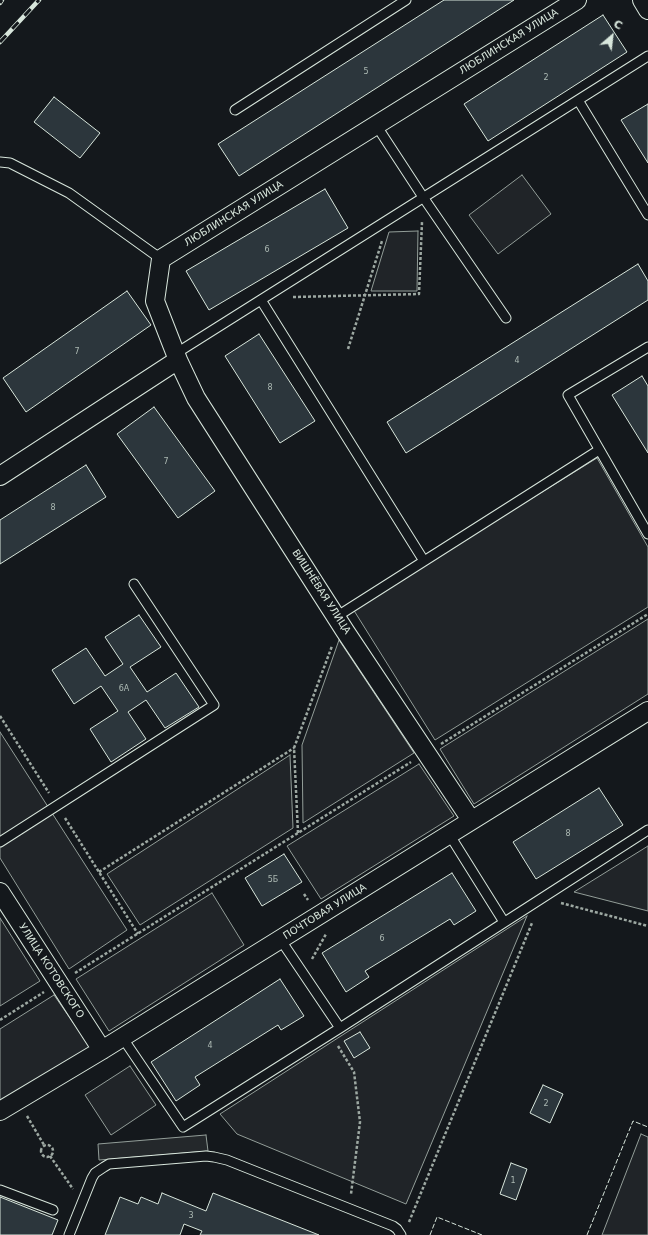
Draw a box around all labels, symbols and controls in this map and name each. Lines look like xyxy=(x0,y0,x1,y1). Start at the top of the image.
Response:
street label: ЛЮБЛИНСКАЯ УЛИЦА xyxy=(457,7,561,77)
north arrow xyxy=(592,16,632,56)
text: С xyxy=(611,17,624,33)
house number: 5 xyxy=(363,67,369,77)
house number: 2 xyxy=(543,73,549,83)
street label: ЛЮБЛИНСКАЯ УЛИЦА xyxy=(182,179,286,249)
house number: 6 xyxy=(264,245,270,255)
house number: 7 xyxy=(74,347,80,357)
house number: 4 xyxy=(514,356,520,366)
house number: 8 xyxy=(267,383,273,393)
house number: 7 xyxy=(163,457,169,467)
house number: 8 xyxy=(50,503,56,513)
street label: ВИШНЁВАЯ УЛИЦА xyxy=(289,547,353,637)
house number: 6А xyxy=(119,684,129,694)
house number: 8 xyxy=(565,829,571,839)
house number: 5Б xyxy=(268,875,278,885)
street label: ПОЧТОВАЯ УЛИЦА xyxy=(281,882,369,942)
street label: УЛИЦА КОТОВСКОГО xyxy=(16,921,86,1021)
house number: 6 xyxy=(379,934,385,944)
house number: 4 xyxy=(207,1041,213,1051)
house number: 2 xyxy=(543,1099,549,1109)
house number: 1 xyxy=(510,1176,516,1186)
house number: 3 xyxy=(188,1211,194,1221)

